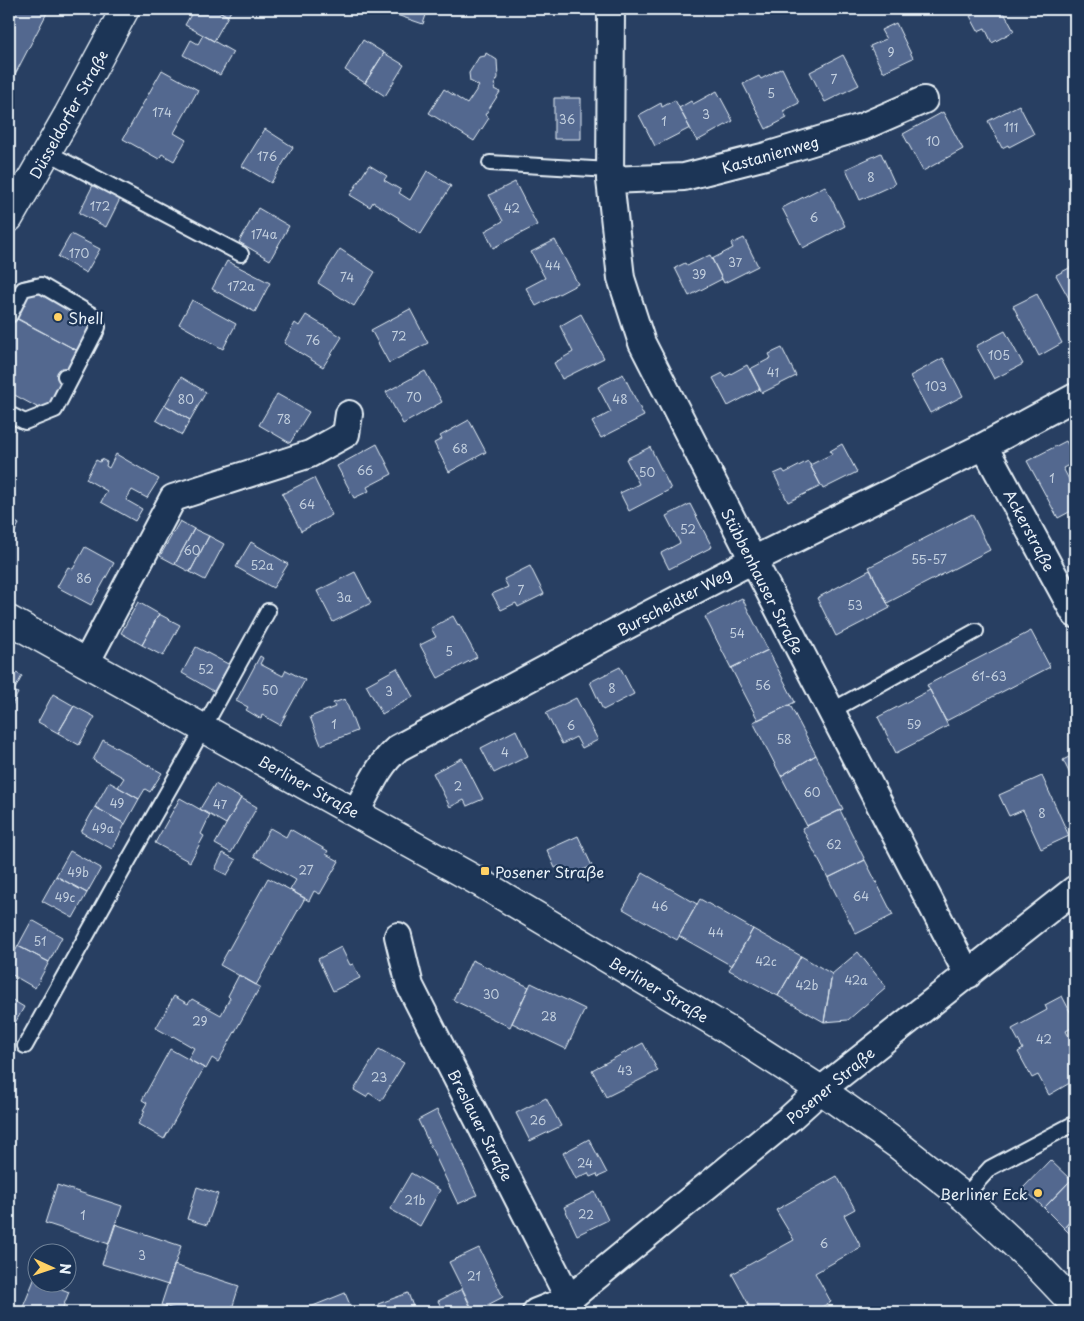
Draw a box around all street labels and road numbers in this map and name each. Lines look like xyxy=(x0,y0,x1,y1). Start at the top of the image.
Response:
street label: Düsseldorfer Straße xyxy=(23,45,113,183)
street label: Kastanienweg xyxy=(719,129,821,179)
street label: Ackerstraße xyxy=(999,485,1061,575)
street label: Stübbenhauser Straße xyxy=(716,504,810,658)
street label: Burscheidter Weg xyxy=(613,561,735,641)
street label: Berliner Straße xyxy=(254,749,364,823)
street label: Berliner Straße xyxy=(605,950,713,1028)
street label: Posener Straße xyxy=(781,1041,879,1129)
street label: Breslauer Straße xyxy=(443,1065,519,1185)

